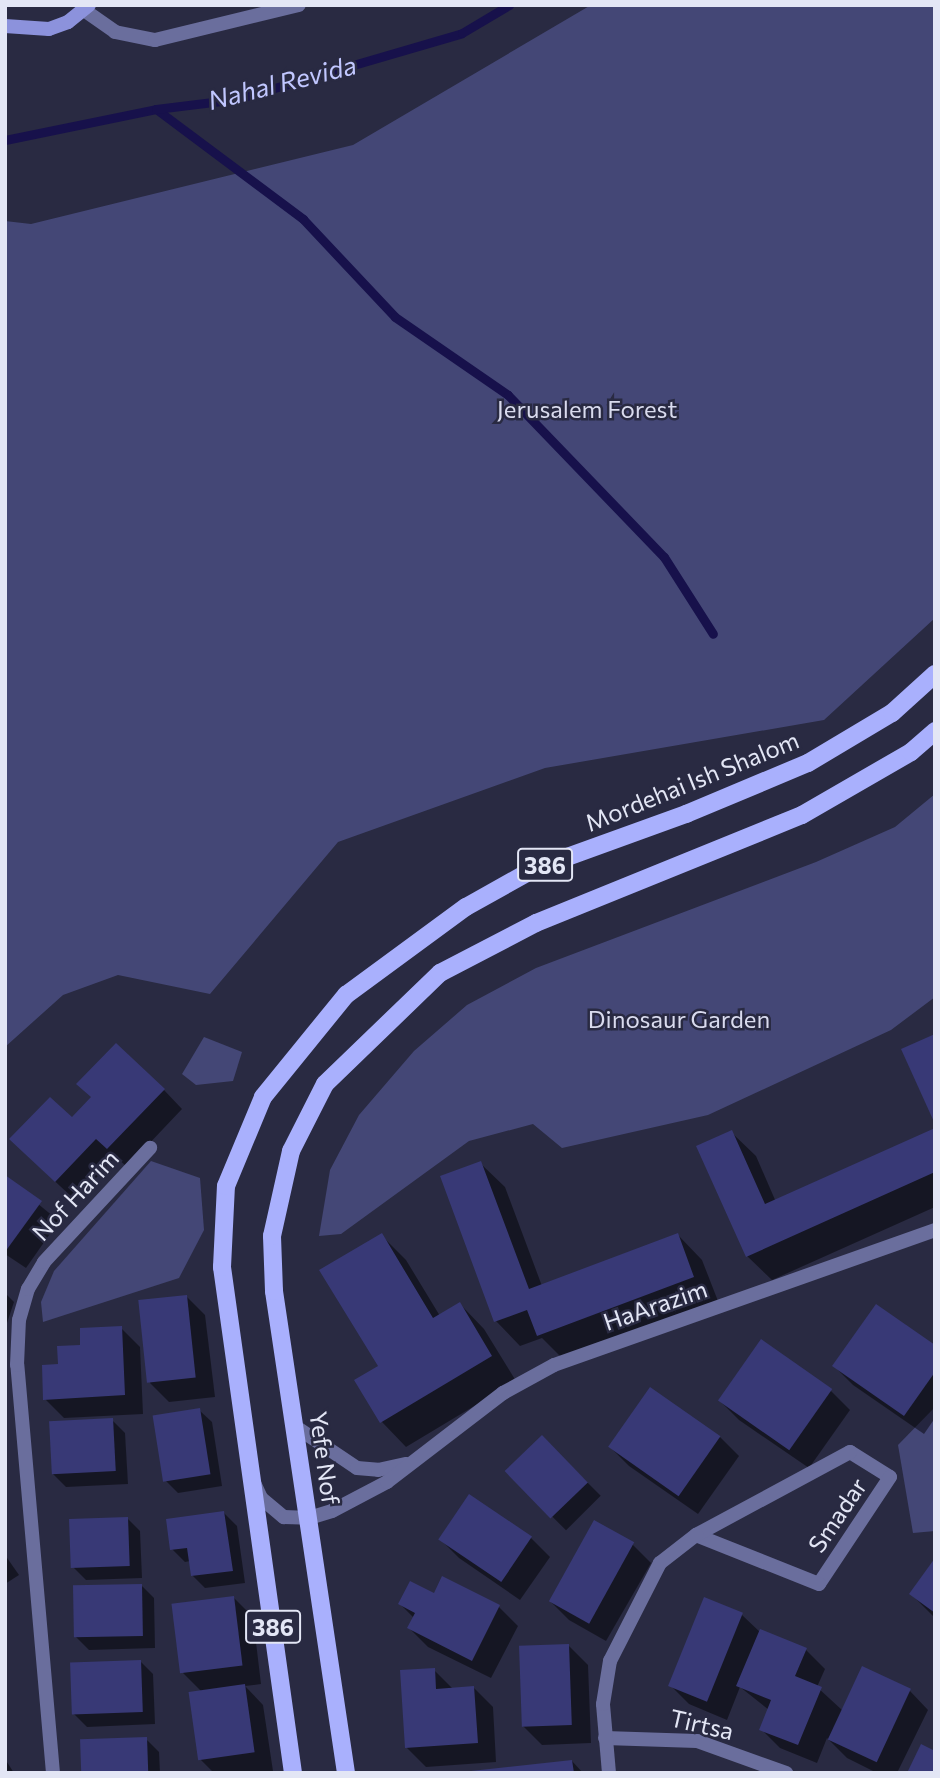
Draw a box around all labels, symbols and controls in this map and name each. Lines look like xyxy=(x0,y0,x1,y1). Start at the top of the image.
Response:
water label: Nahal Revida xyxy=(205,48,359,116)
park label: Jerusalem Forest xyxy=(497,395,677,423)
street label: Mordehai Ish Shalom xyxy=(581,725,803,837)
road number: 386 xyxy=(517,846,573,884)
park label: Dinosaur Garden xyxy=(588,1005,770,1033)
street label: Nof Harim xyxy=(26,1144,124,1246)
street label: HaArazim xyxy=(599,1274,711,1336)
street label: Yefe Nof xyxy=(304,1410,346,1506)
street label: Smadar xyxy=(802,1472,872,1558)
road number: 386 xyxy=(245,1608,301,1646)
street label: Tirtsa xyxy=(667,1703,737,1745)

